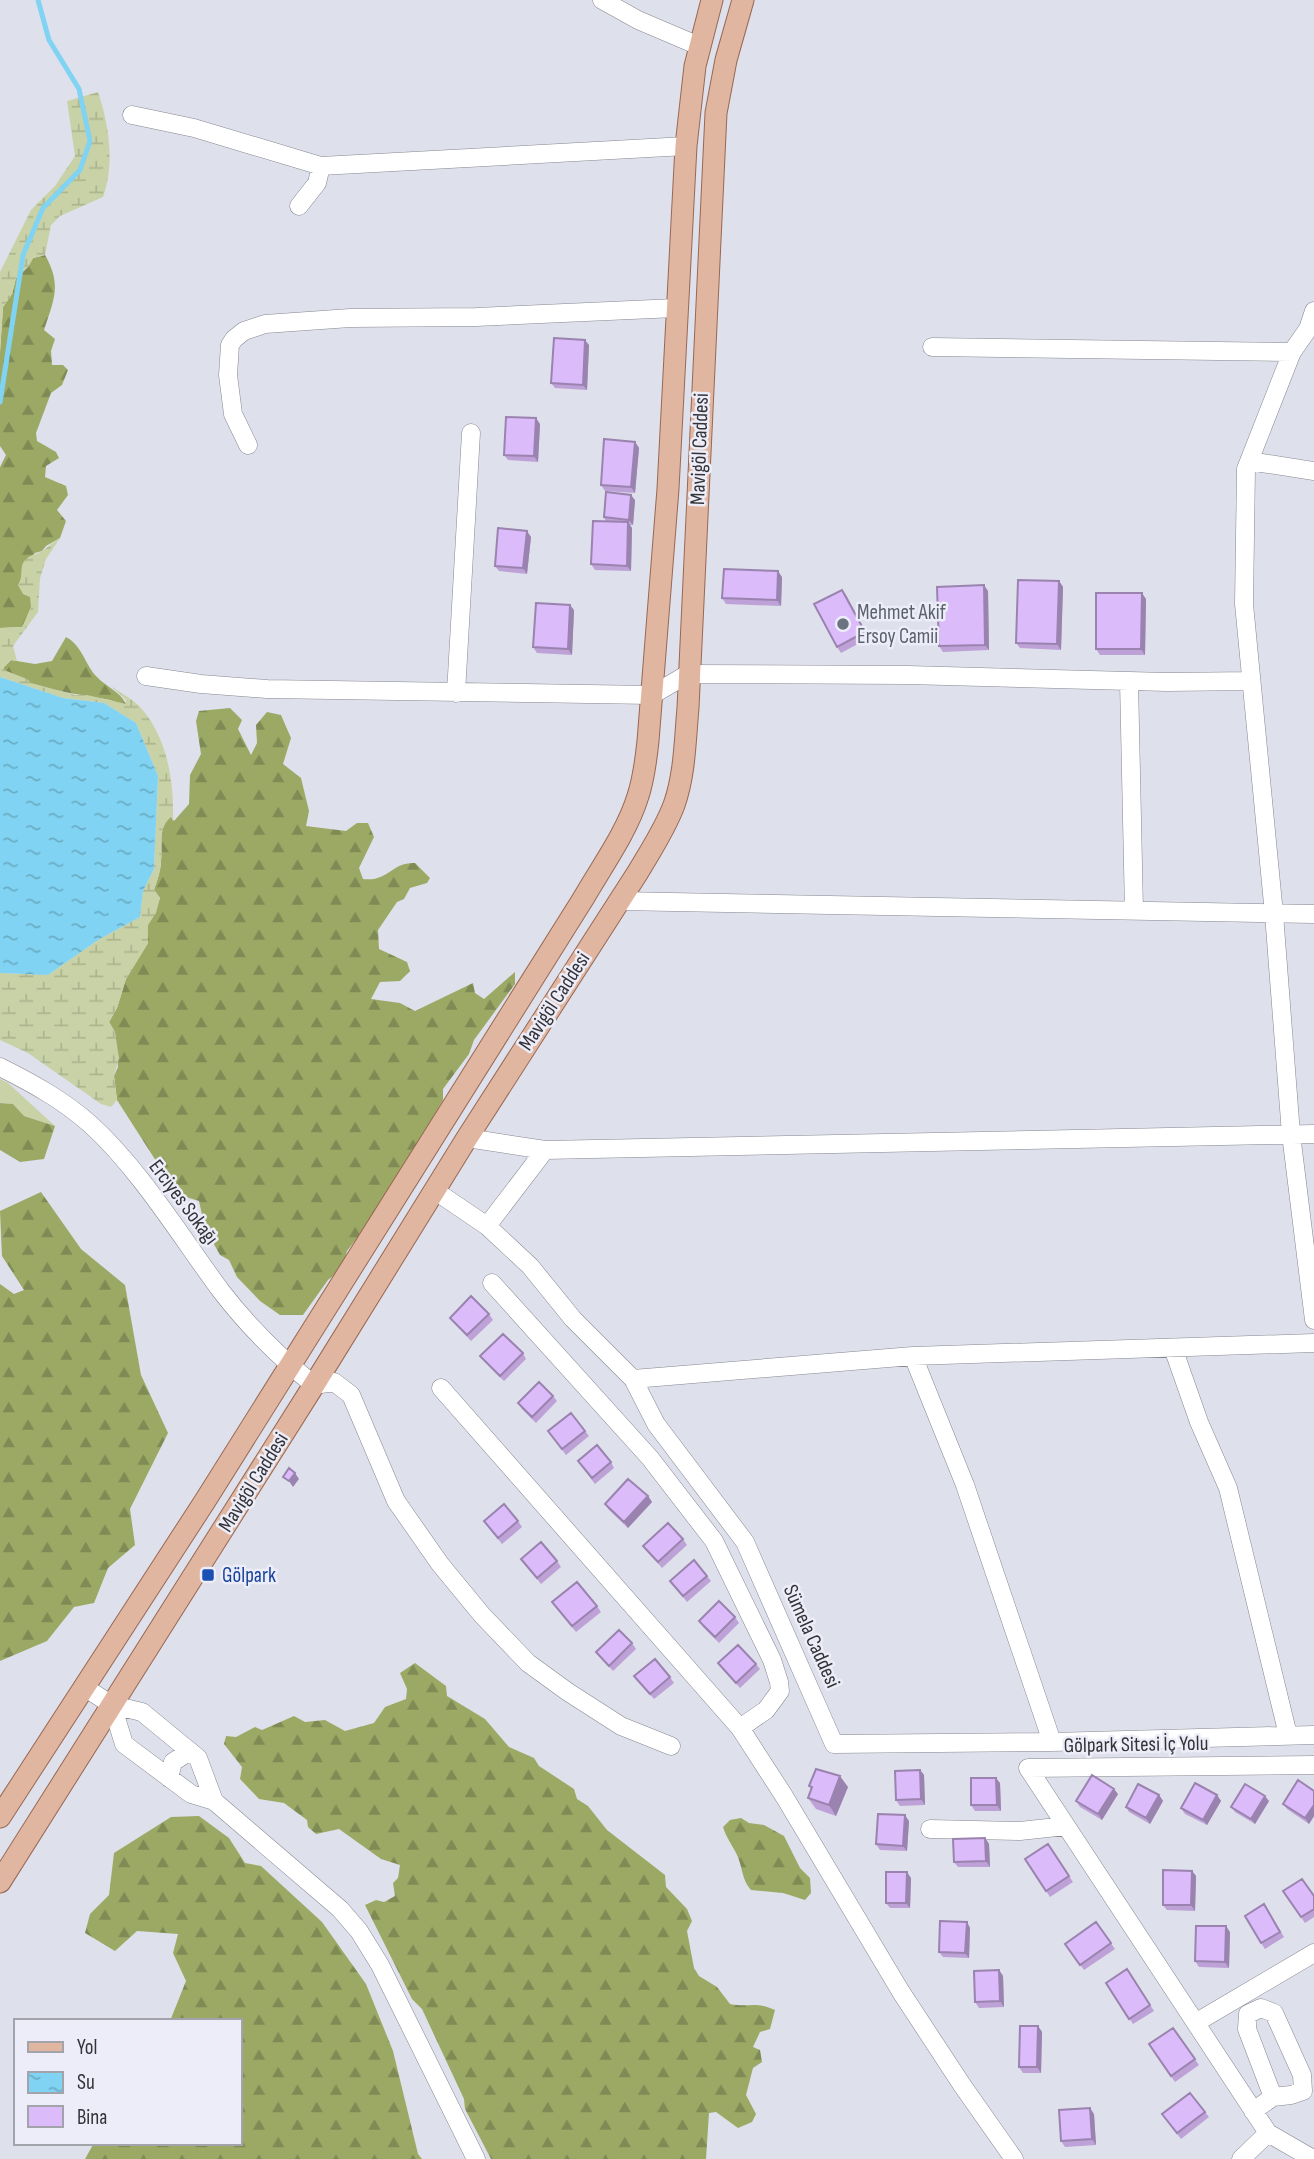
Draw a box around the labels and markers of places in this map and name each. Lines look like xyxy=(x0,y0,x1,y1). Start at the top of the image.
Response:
place label: Mehmet Akif Ersoy Camii xyxy=(857,600,947,649)
marker: Mehmet Akif Ersoy Camii xyxy=(835,616,851,632)
place label: Gölpark xyxy=(222,1563,276,1588)
marker: Gölpark xyxy=(200,1567,216,1583)

